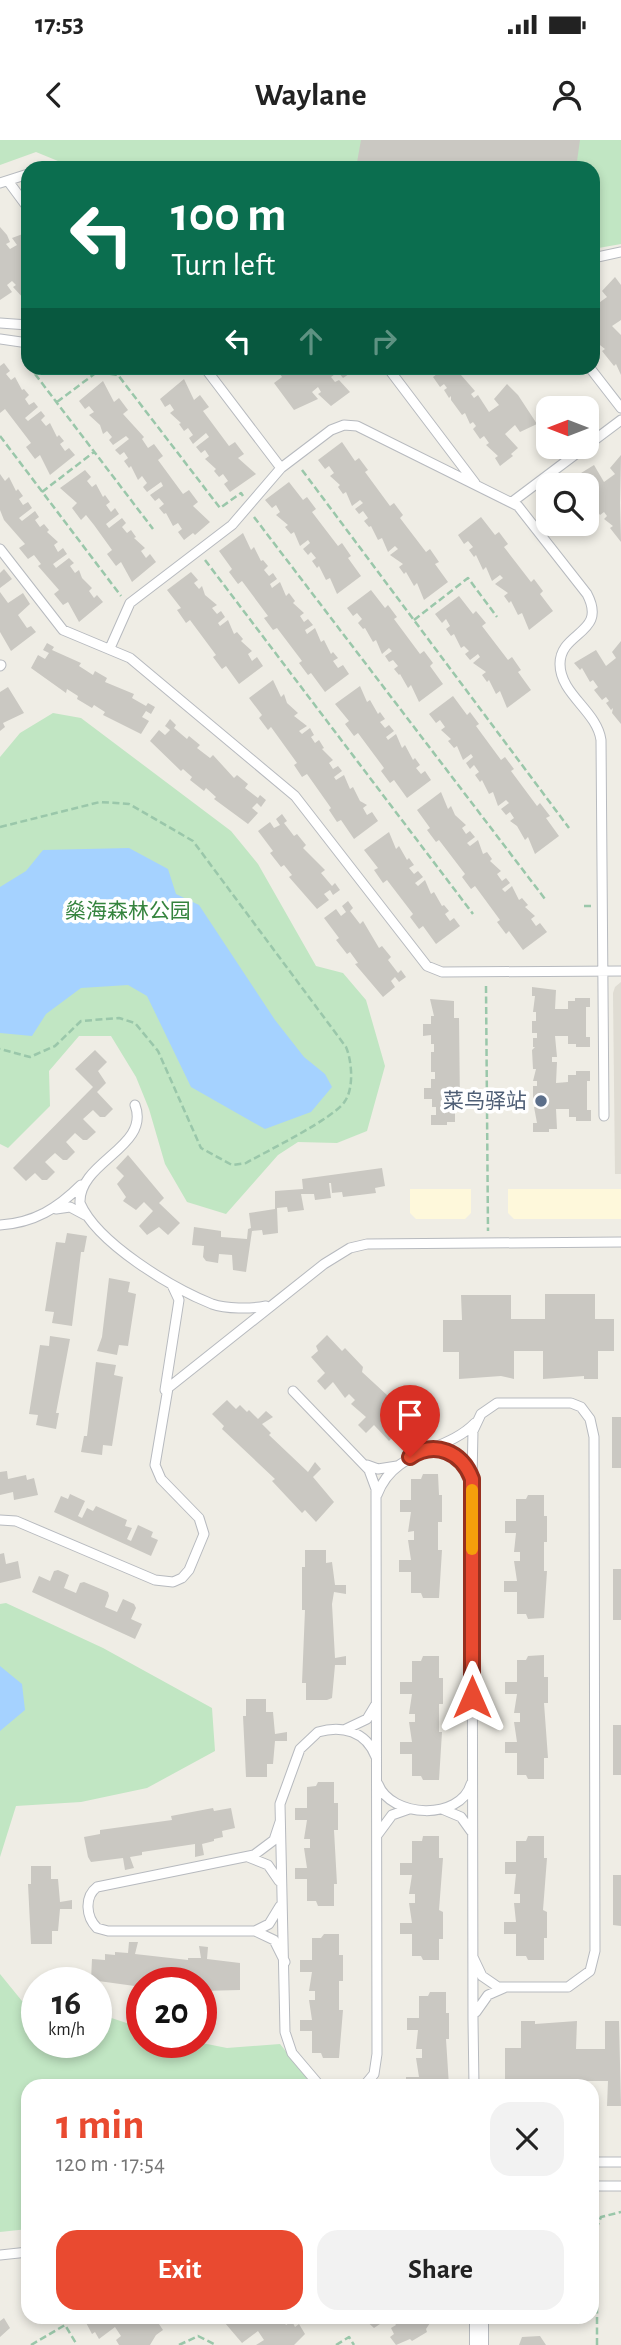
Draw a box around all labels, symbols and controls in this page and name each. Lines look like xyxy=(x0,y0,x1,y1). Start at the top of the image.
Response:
text: 17:53 xyxy=(35,11,84,37)
icon: back xyxy=(35,76,73,114)
icon: person xyxy=(548,76,586,114)
text: Waylane xyxy=(254,79,367,111)
icon: left xyxy=(56,189,147,280)
text: 100 m xyxy=(171,191,287,240)
text: Turn left xyxy=(171,249,275,281)
icon: left xyxy=(219,322,257,360)
icon: ahead xyxy=(292,322,330,360)
icon: right xyxy=(365,322,403,360)
north arrow xyxy=(536,396,598,458)
map controls xyxy=(536,396,599,536)
button: search xyxy=(536,473,599,536)
park label: 燊海森林公园 xyxy=(65,900,191,922)
place label: 菜鸟驿站 xyxy=(443,1090,527,1112)
marker: 菜鸟驿站 xyxy=(533,1093,549,1109)
pin xyxy=(380,1385,440,1457)
icon: arrive xyxy=(391,1396,429,1434)
position arrow xyxy=(435,1660,509,1734)
speed limit sign: 20 xyxy=(126,1967,217,2058)
text: 16 xyxy=(52,1986,81,2021)
text: km/h xyxy=(48,2021,85,2039)
button: close xyxy=(490,2102,564,2176)
text: 1 min xyxy=(56,2104,145,2146)
text: 120 m · 17:54 xyxy=(56,2153,165,2176)
button: Exit xyxy=(56,2230,303,2310)
button: Share xyxy=(317,2230,564,2310)

